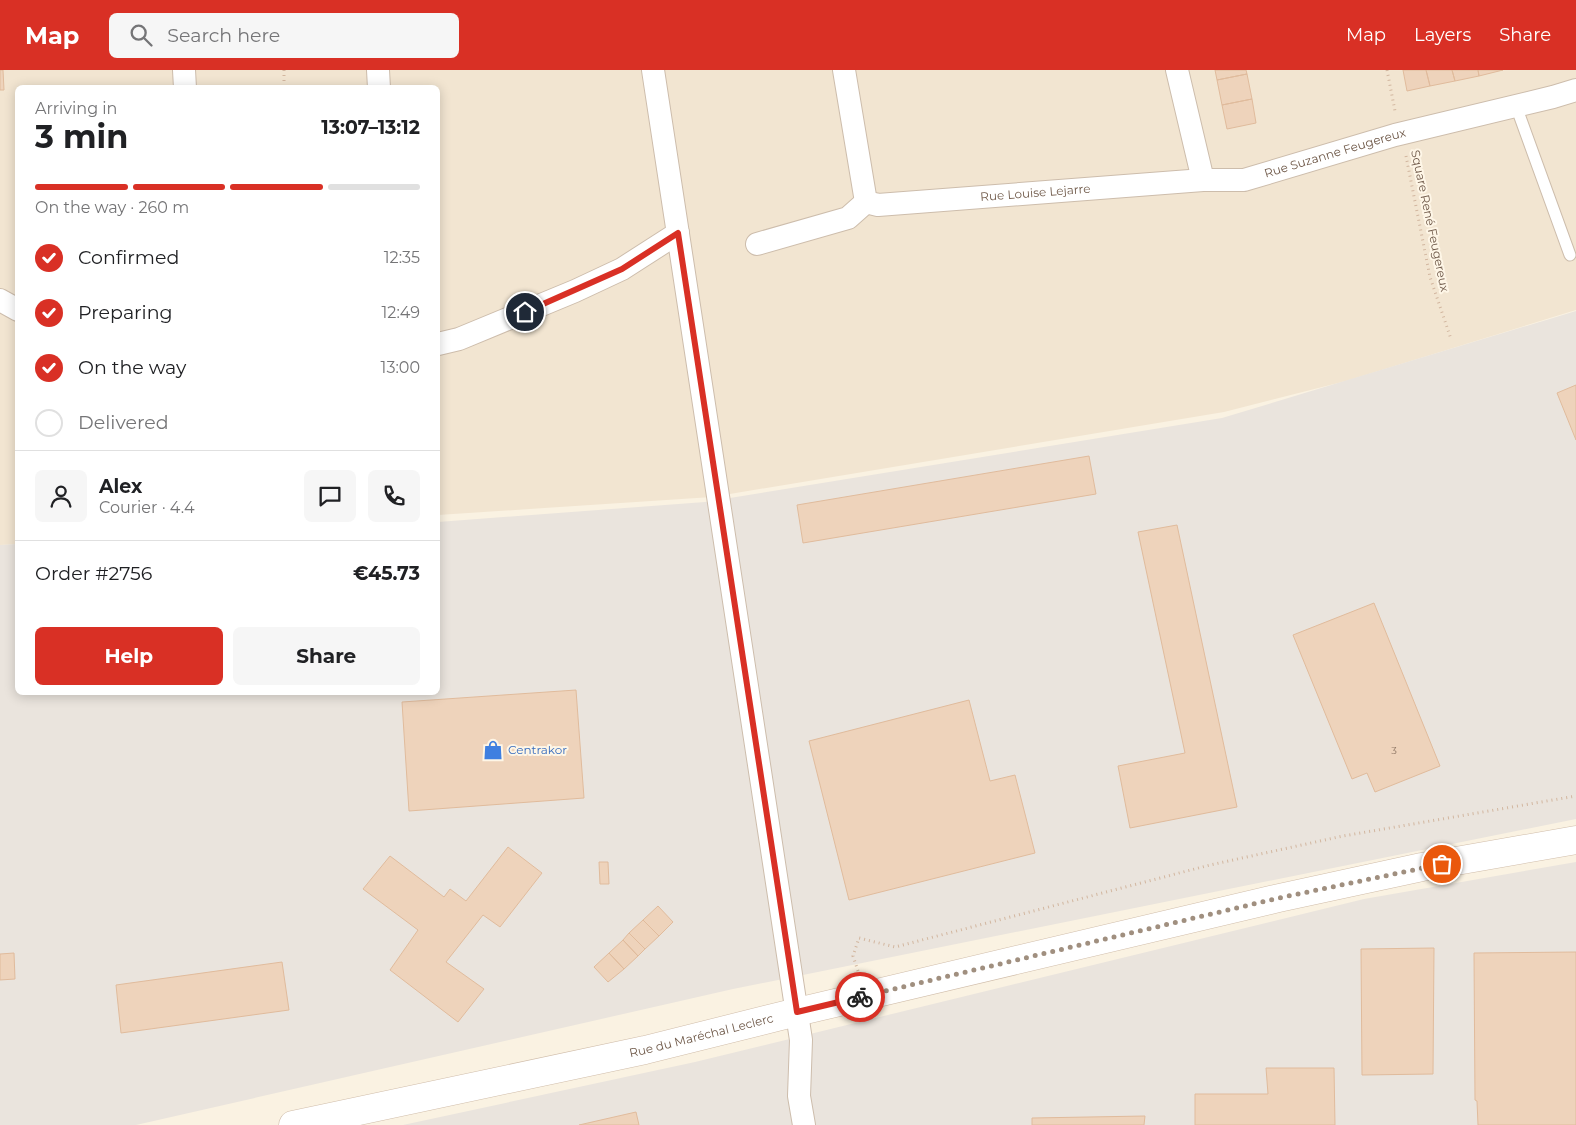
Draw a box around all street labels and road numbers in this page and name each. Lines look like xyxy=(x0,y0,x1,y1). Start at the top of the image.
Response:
street label: Rue Suzanne Feugereux xyxy=(1262,125,1408,181)
street label: Square René Feugereux xyxy=(1408,149,1453,294)
street label: Rue Louise Lejarre xyxy=(980,181,1091,204)
street label: Rue du Maréchal Leclerc xyxy=(628,1010,775,1060)

